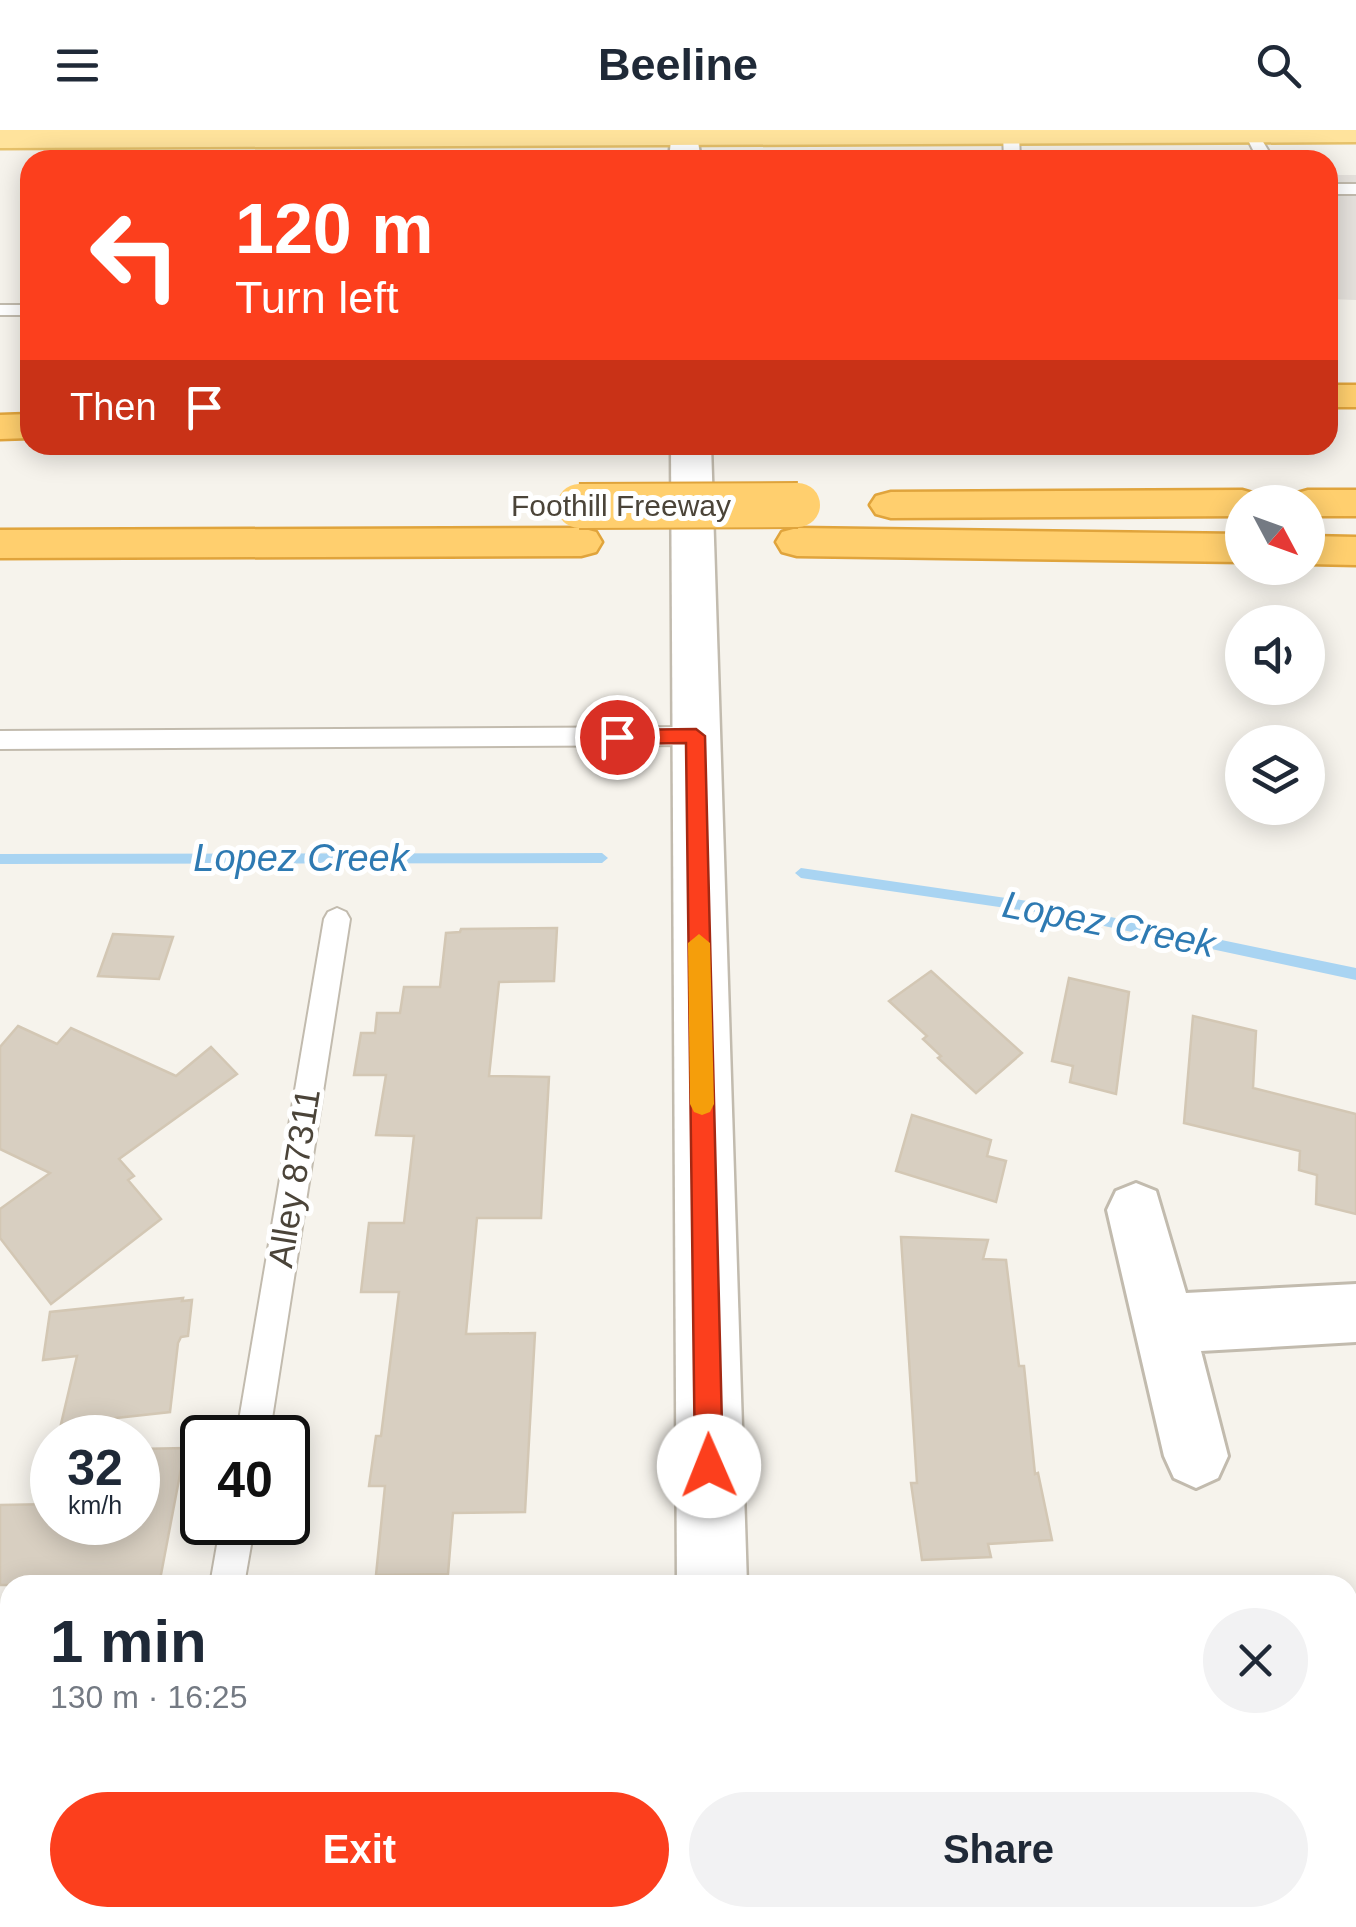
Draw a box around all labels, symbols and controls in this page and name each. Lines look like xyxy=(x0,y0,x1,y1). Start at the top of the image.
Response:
icon: menu xyxy=(50,38,105,93)
icon: search xyxy=(1251,38,1306,93)
text: Beeline xyxy=(598,39,758,90)
icon: left xyxy=(70,190,200,320)
text: 120 m xyxy=(235,190,433,268)
text: Turn left xyxy=(235,272,398,323)
icon: arrive xyxy=(177,380,232,435)
text: Then xyxy=(70,386,157,428)
north arrow xyxy=(1225,485,1325,585)
map controls xyxy=(1225,485,1325,825)
street label: Foothill Freeway xyxy=(511,489,731,522)
button: sound xyxy=(1225,605,1325,705)
pin xyxy=(575,695,660,780)
icon: arrive xyxy=(590,710,645,765)
button: layers xyxy=(1225,725,1325,825)
water label: Lopez Creek xyxy=(193,837,411,879)
water label: Lopez Creek xyxy=(999,883,1221,966)
street label: Alley 87311 xyxy=(260,1086,327,1270)
position arrow xyxy=(657,1414,761,1518)
speed limit sign: 40 xyxy=(180,1415,310,1545)
text: 32 xyxy=(67,1440,123,1496)
text: km/h xyxy=(68,1491,122,1519)
text: 1 min xyxy=(50,1608,207,1675)
button: close xyxy=(1203,1608,1308,1713)
text: 130 m · 16:25 xyxy=(50,1679,247,1715)
button: Exit xyxy=(50,1792,669,1907)
button: Share xyxy=(689,1792,1308,1907)

